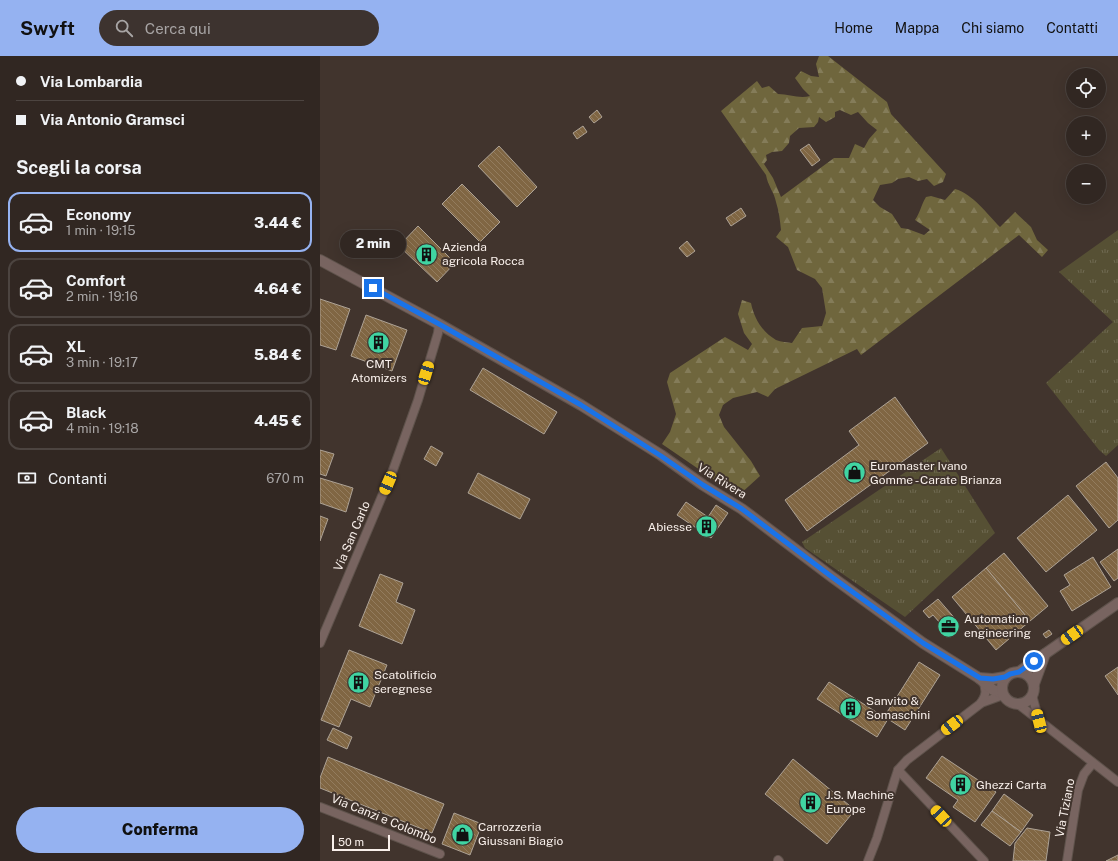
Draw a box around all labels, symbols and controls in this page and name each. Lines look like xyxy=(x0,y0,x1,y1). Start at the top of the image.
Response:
search box xyxy=(99,10,379,46)
text: Swyft xyxy=(20,17,75,39)
icon: search xyxy=(113,17,135,39)
text: Cerca qui xyxy=(145,20,211,37)
text: Home xyxy=(834,20,873,36)
text: Mappa xyxy=(895,20,939,36)
text: Chi siamo xyxy=(961,20,1024,36)
text: Contatti xyxy=(1046,20,1098,36)
map controls xyxy=(1066,68,1106,204)
button: locate xyxy=(1066,68,1106,108)
text: Via Lombardia xyxy=(40,73,142,90)
text: Via Antonio Gramsci xyxy=(40,111,185,128)
button: + xyxy=(1066,116,1106,156)
text: Scegli la corsa xyxy=(16,157,142,178)
button: − xyxy=(1066,164,1106,204)
icon: car xyxy=(18,204,54,240)
text: Economy xyxy=(66,206,131,223)
text: 3.44 € xyxy=(254,214,302,231)
text: 1 min · 19:15 xyxy=(66,223,136,238)
callout: 2 min xyxy=(340,230,406,258)
text: 2 min xyxy=(356,236,390,251)
place label: Azienda agricola Rocca xyxy=(442,240,524,268)
building icon: Azienda agricola Rocca xyxy=(414,241,440,267)
icon: car xyxy=(18,270,54,306)
text: Comfort xyxy=(66,272,126,289)
route end xyxy=(364,279,382,297)
text: 4.64 € xyxy=(254,280,302,297)
text: 2 min · 19:16 xyxy=(66,289,138,304)
building icon: CMT Atomizers xyxy=(366,330,392,356)
icon: car xyxy=(18,336,54,372)
text: XL xyxy=(66,338,85,355)
text: 5.84 € xyxy=(254,346,302,363)
text: 3 min · 19:17 xyxy=(66,355,138,370)
place label: CMT Atomizers xyxy=(351,357,407,385)
car xyxy=(417,360,435,386)
icon: car xyxy=(18,402,54,438)
text: Black xyxy=(66,404,106,421)
text: 4.45 € xyxy=(254,412,302,429)
text: 4 min · 19:18 xyxy=(66,421,139,436)
place label: Euromaster Ivano Gomme - Carate Brianza xyxy=(870,459,1002,487)
street label: Via Rivera xyxy=(695,460,749,502)
shop icon: Euromaster Ivano Gomme - Carate Brianza xyxy=(842,460,868,486)
icon: cash xyxy=(16,467,38,489)
text: Contanti xyxy=(48,470,107,487)
car xyxy=(378,470,398,496)
text: 670 m xyxy=(266,471,304,486)
street label: Via San Carlo xyxy=(331,499,373,573)
building icon: Abiesse xyxy=(694,514,720,540)
place label: Abiesse xyxy=(648,520,692,534)
place label: Automation engineering xyxy=(964,612,1031,640)
office icon: Automation engineering xyxy=(935,613,961,639)
car xyxy=(1059,623,1085,647)
route start xyxy=(1025,652,1043,670)
place label: Scatolificio seregnese xyxy=(374,668,437,696)
building icon: Scatolificio seregnese xyxy=(345,669,371,695)
place label: Sanvito & Somaschini xyxy=(866,694,930,722)
building icon: Sanvito & Somaschini xyxy=(838,695,864,721)
car xyxy=(1030,708,1048,734)
car xyxy=(939,713,965,737)
building icon: Ghezzi Carta xyxy=(948,772,974,798)
street label: Via Tiziano xyxy=(1052,777,1078,839)
place label: Ghezzi Carta xyxy=(976,778,1047,792)
place label: J.S. Machine Europe xyxy=(826,788,894,816)
building icon: J.S. Machine Europe xyxy=(797,789,823,815)
street label: Via Canzi e Colombo xyxy=(329,791,439,847)
car xyxy=(928,803,954,829)
button: Conferma xyxy=(16,807,304,853)
place label: Carrozzeria Giussani Biagio xyxy=(478,820,563,848)
shop icon: Carrozzeria Giussani Biagio xyxy=(449,821,475,847)
scale bar xyxy=(332,833,390,852)
text: 50 m xyxy=(338,836,364,848)

